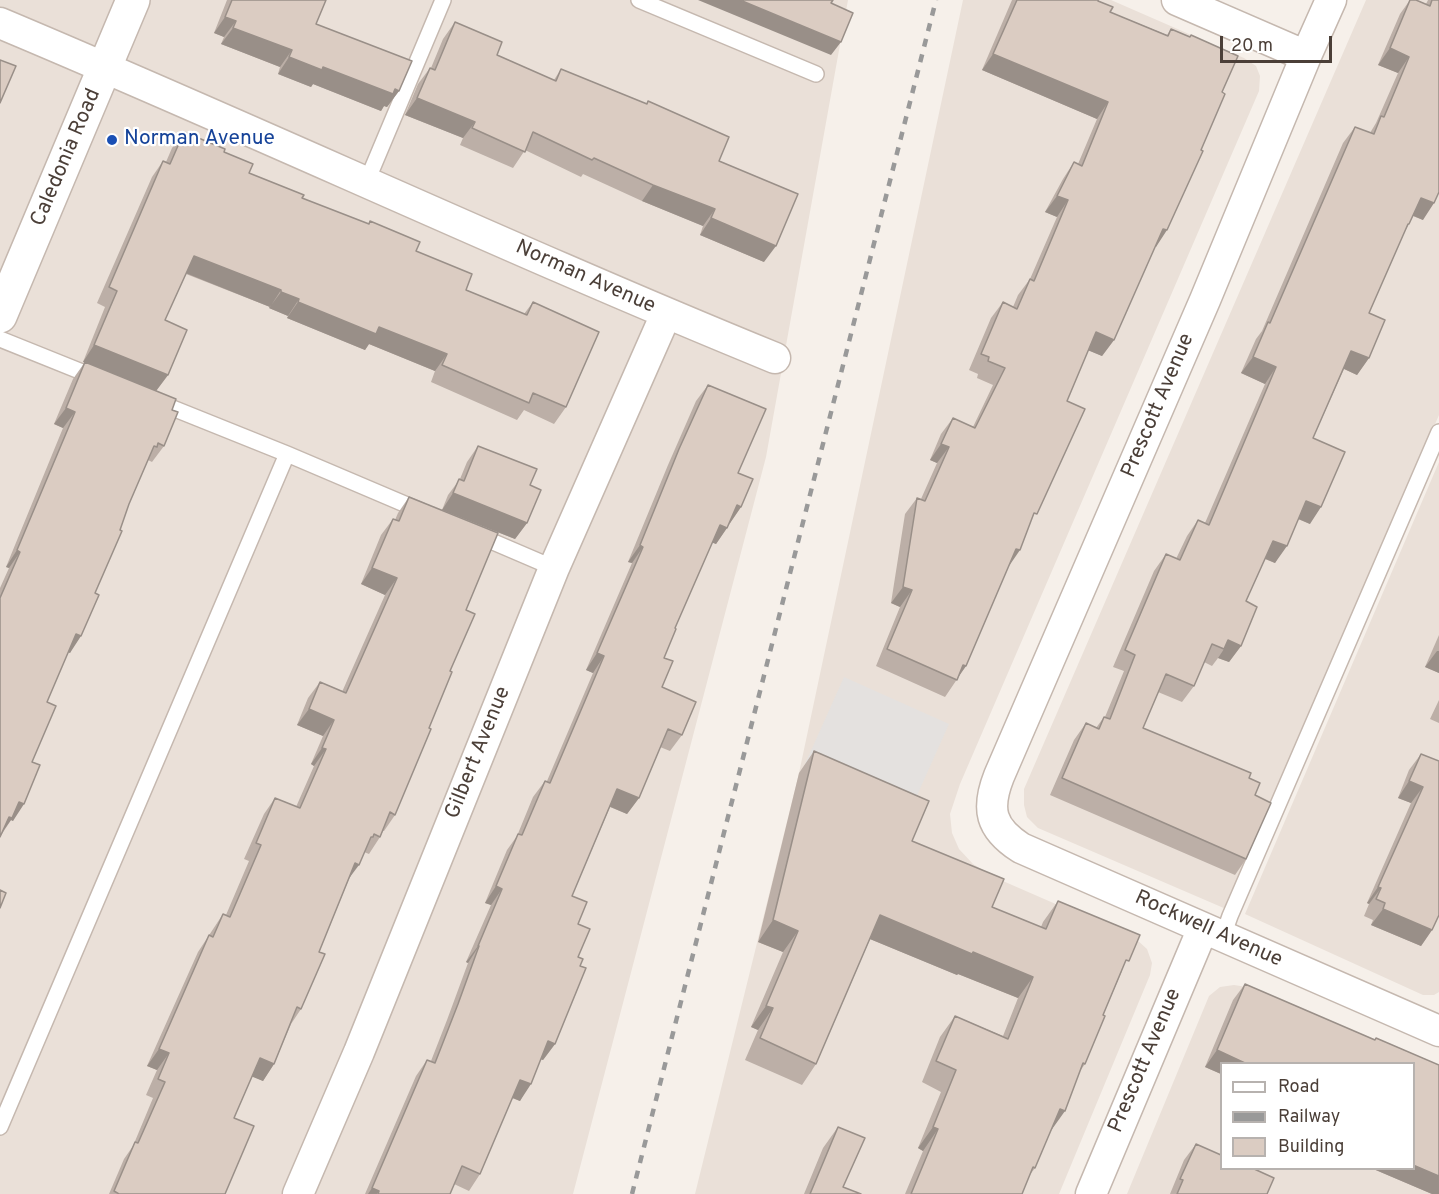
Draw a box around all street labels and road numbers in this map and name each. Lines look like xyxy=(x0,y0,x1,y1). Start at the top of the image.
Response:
street label: Caledonia Road xyxy=(27,85,107,231)
street label: Norman Avenue xyxy=(511,236,659,320)
street label: Prescott Avenue xyxy=(1117,330,1201,482)
street label: Gilbert Avenue xyxy=(441,683,517,823)
street label: Rockwell Avenue xyxy=(1130,886,1286,974)
street label: Prescott Avenue xyxy=(1104,985,1188,1137)

